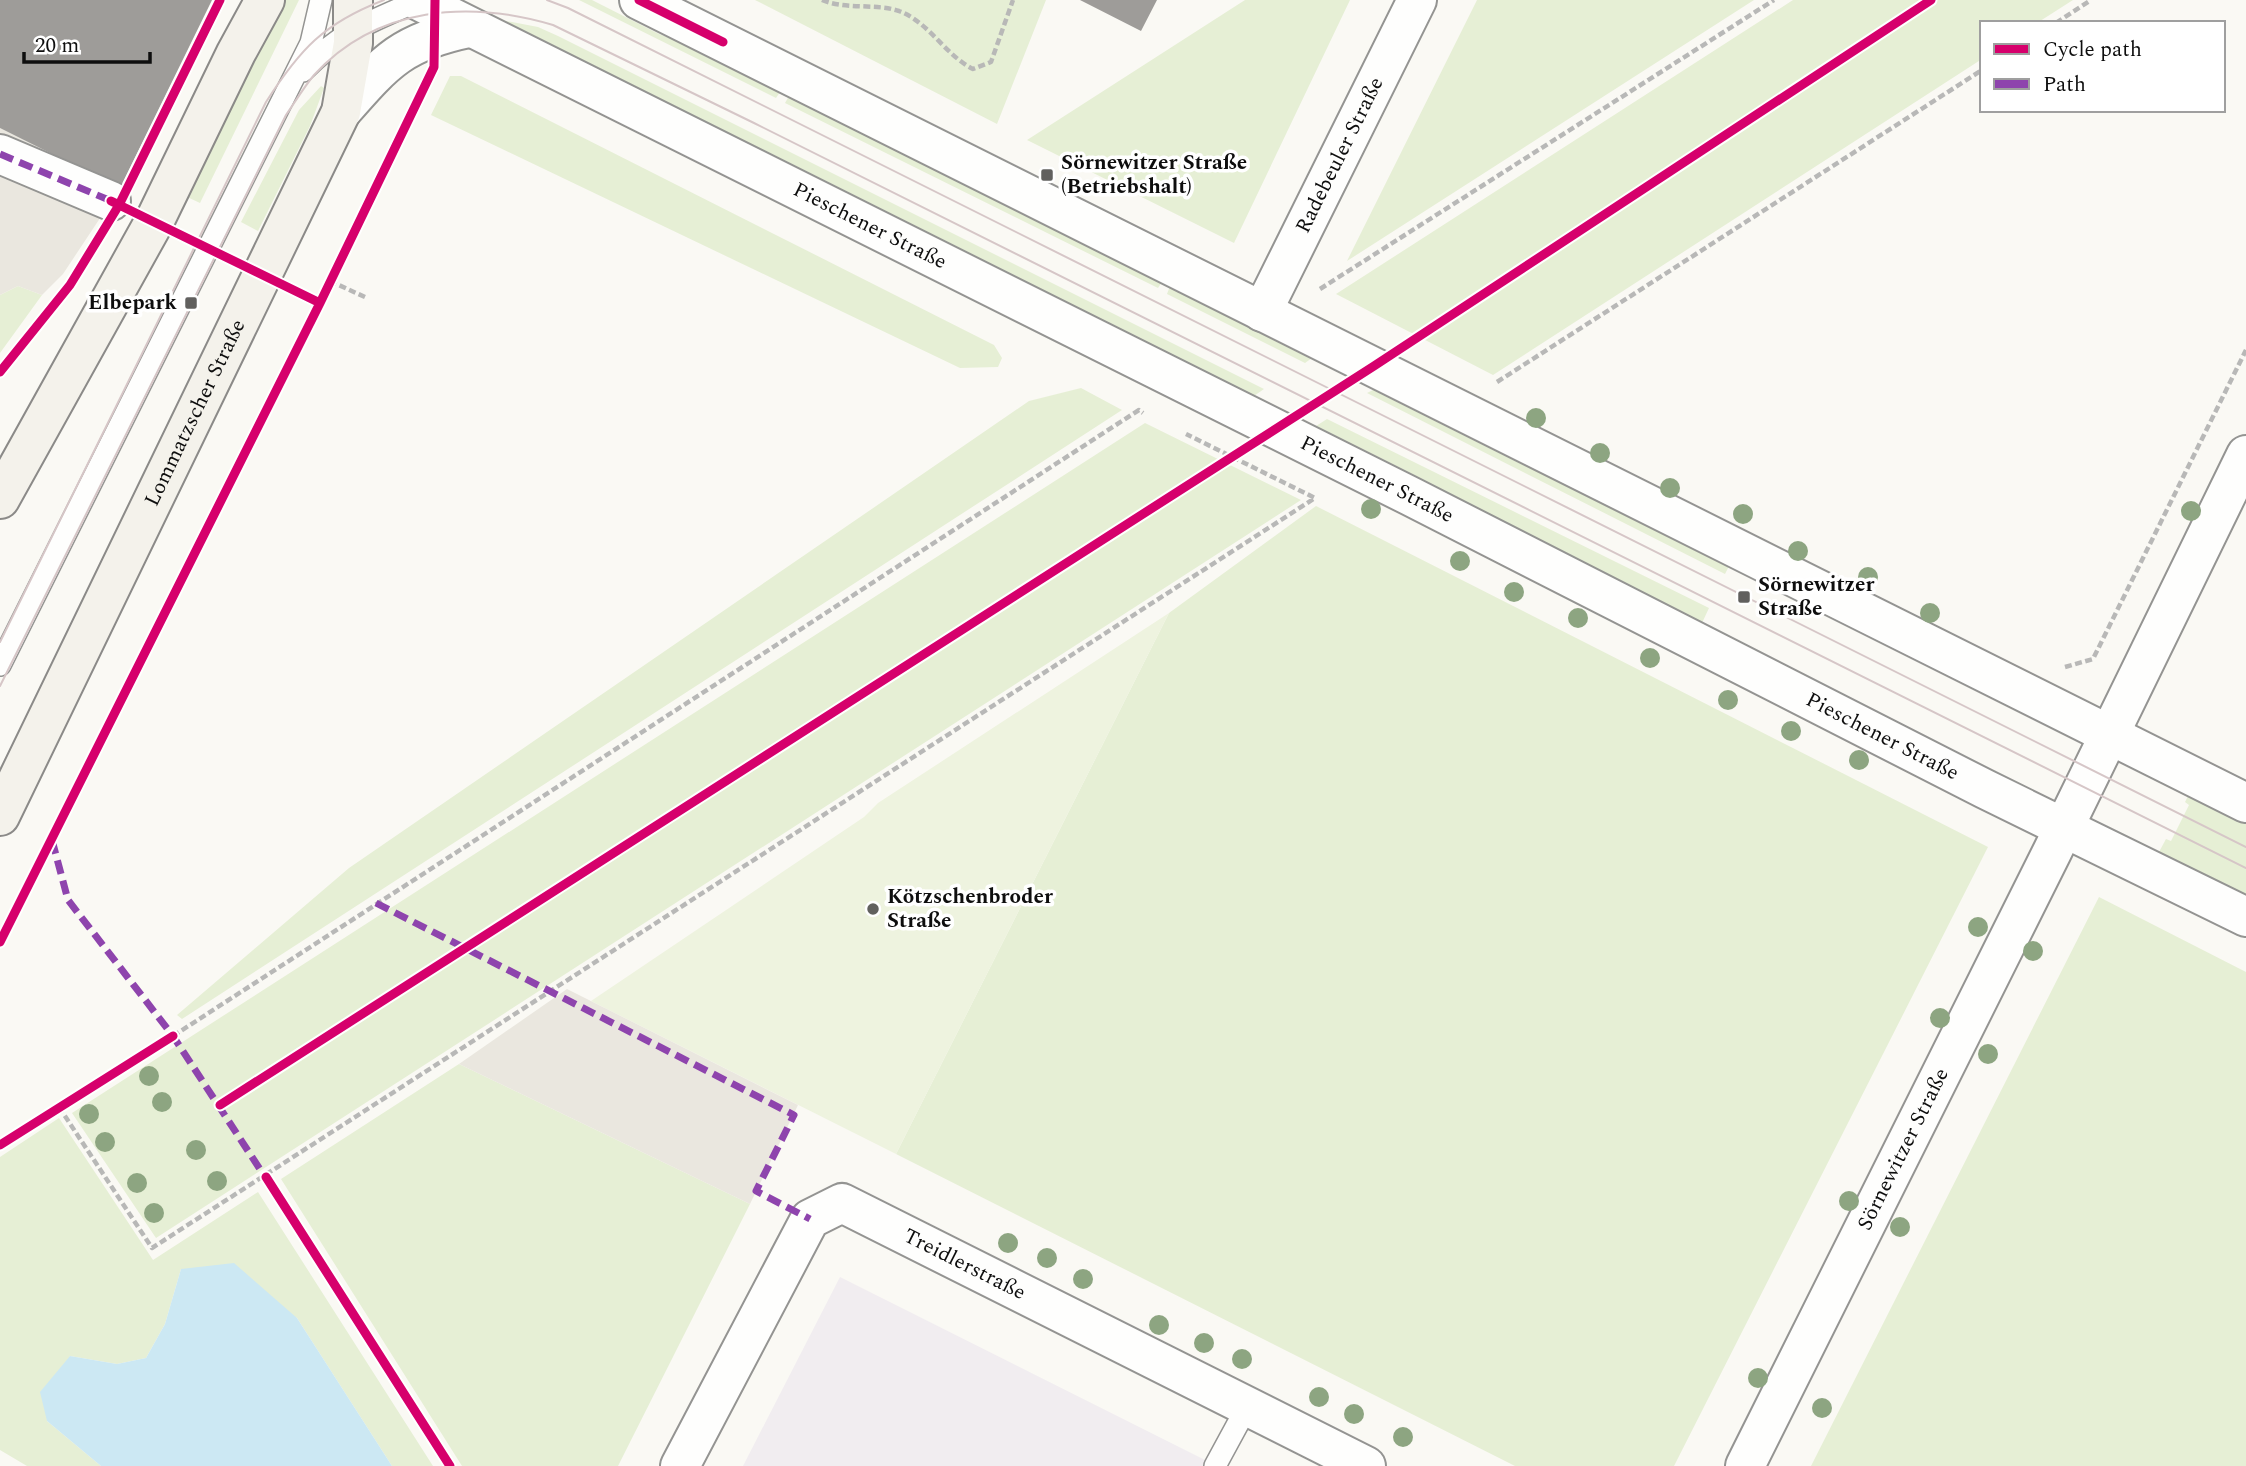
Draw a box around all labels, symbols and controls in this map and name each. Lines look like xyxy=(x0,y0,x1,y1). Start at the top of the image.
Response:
scale bar xyxy=(24,21,150,65)
legend xyxy=(1980,21,2225,112)
text: 20 m xyxy=(35,30,79,62)
text: Cycle path xyxy=(2043,34,2142,66)
text: Path xyxy=(2043,69,2086,101)
street label: Radebeuler Straße xyxy=(1288,72,1392,239)
place label: Sörnewitzer Straße (Betriebshalt) xyxy=(1061,147,1247,203)
marker: Sörnewitzer Straße (Betriebshalt) xyxy=(1039,167,1055,183)
street label: Pieschener Straße xyxy=(787,174,952,278)
place label: Elbepark xyxy=(88,287,177,319)
marker: Elbepark xyxy=(183,295,199,311)
street label: Lommatzscher Straße xyxy=(136,314,254,512)
street label: Pieschener Straße xyxy=(1294,428,1459,532)
place label: Sörnewitzer Straße xyxy=(1758,569,1874,625)
marker: Sörnewitzer Straße xyxy=(1736,589,1752,605)
street label: Pieschener Straße xyxy=(1800,684,1965,789)
place label: Kötzschenbroder Straße xyxy=(887,881,1053,937)
marker: Kötzschenbroder Straße xyxy=(865,901,881,917)
street label: Sörnewitzer Straße xyxy=(1849,1063,1957,1236)
street label: Treidlerstraße xyxy=(898,1220,1031,1309)

